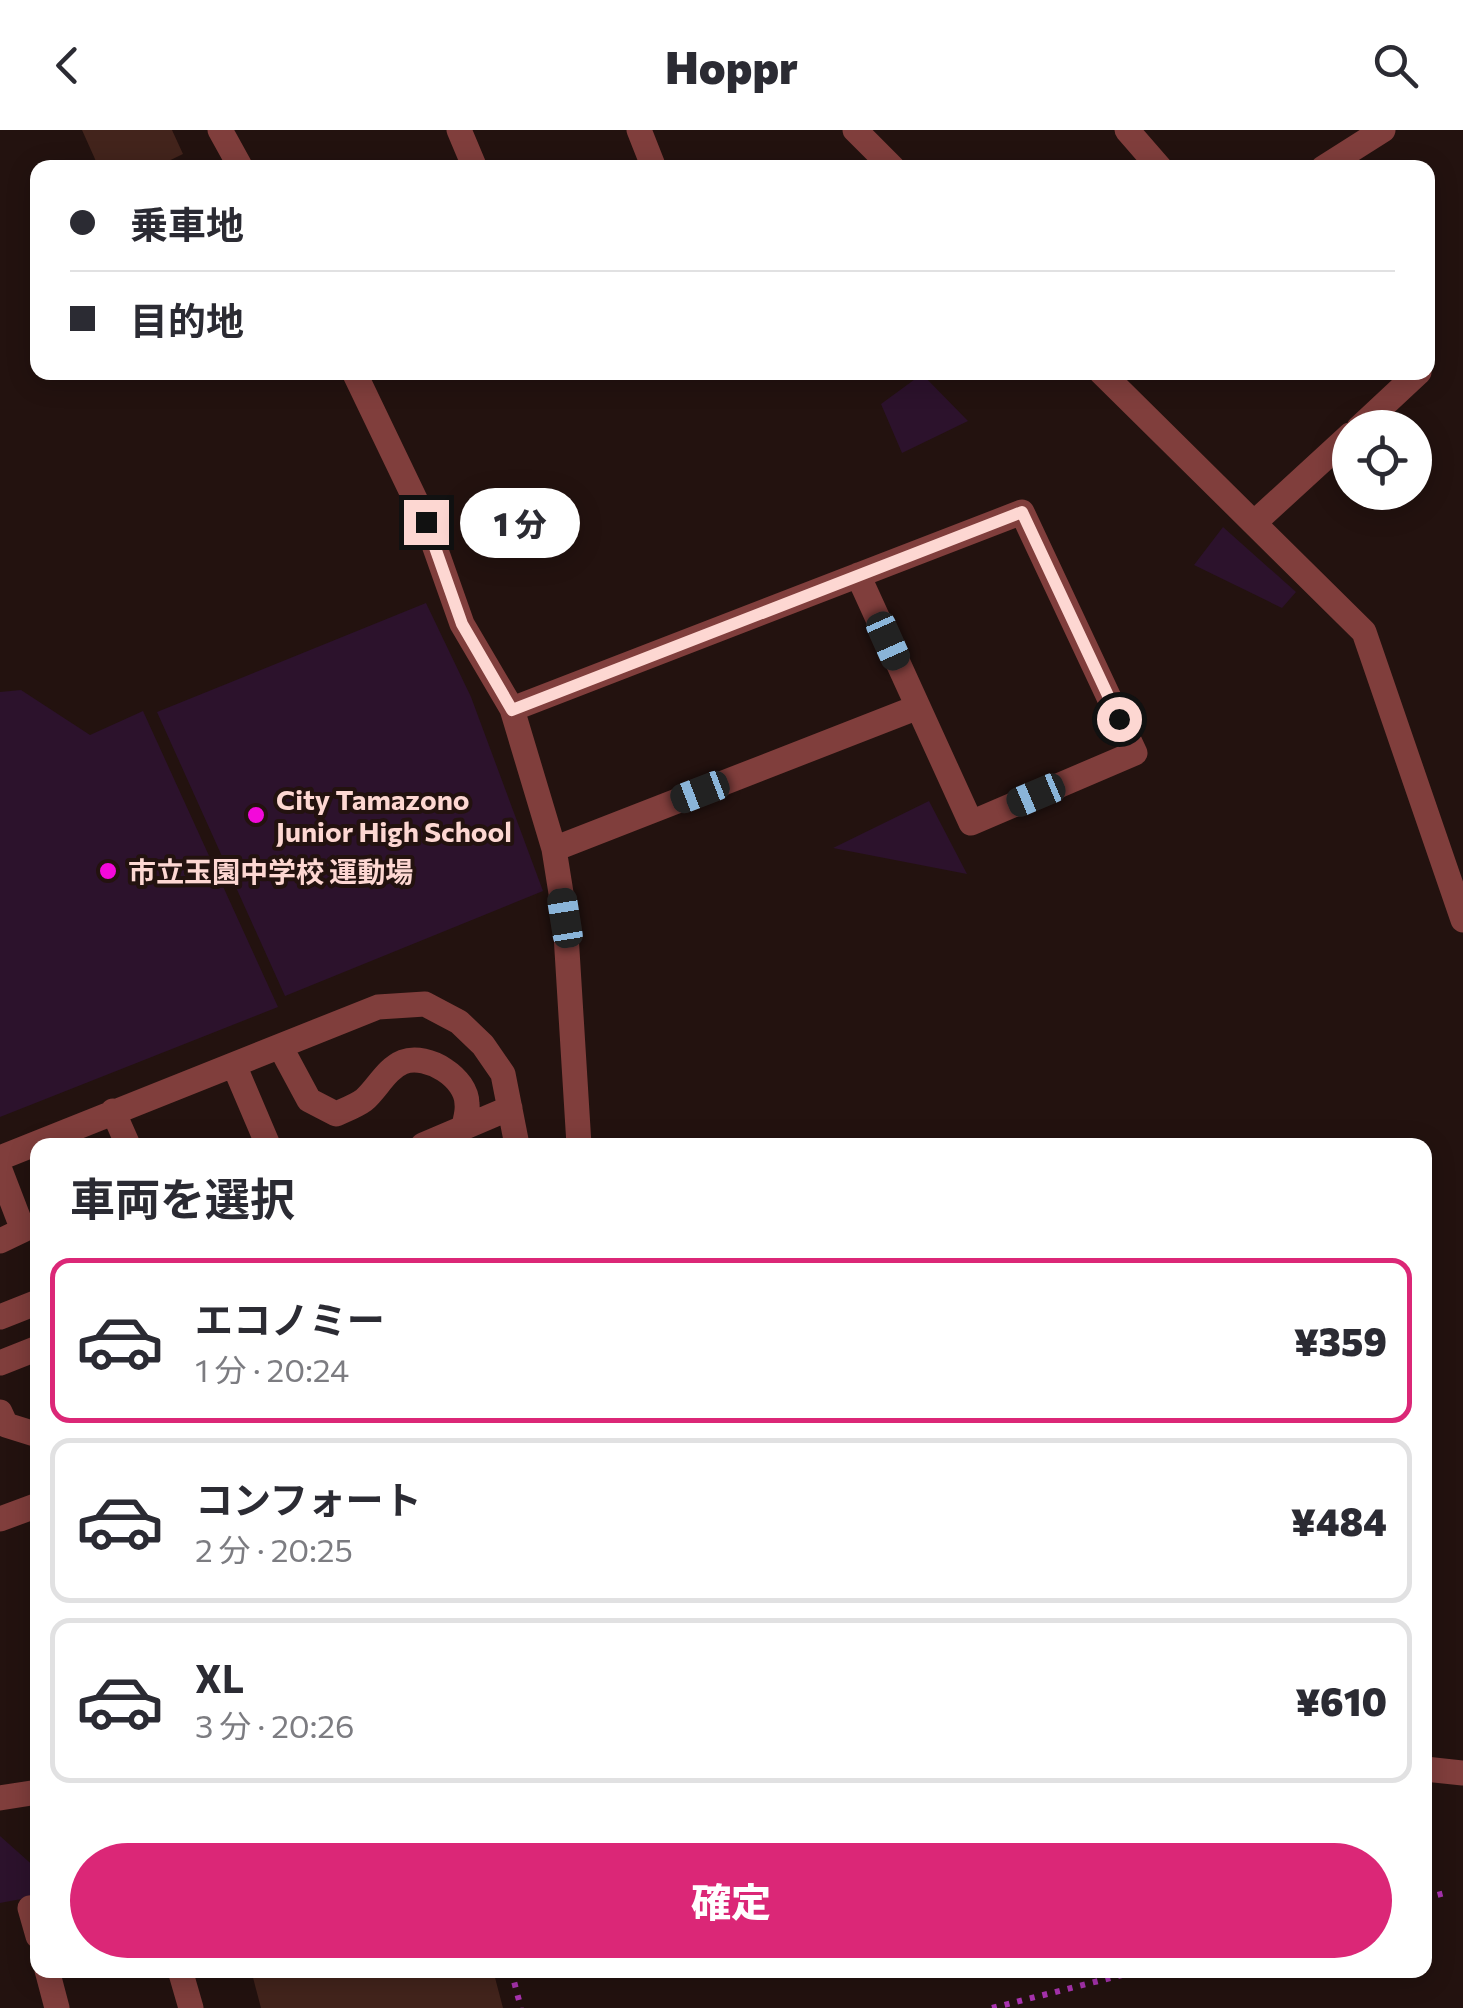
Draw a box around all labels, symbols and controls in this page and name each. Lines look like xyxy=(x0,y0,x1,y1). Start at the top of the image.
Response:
icon: back xyxy=(40,38,95,93)
text: Hoppr xyxy=(665,38,798,93)
icon: search xyxy=(1368,38,1423,93)
text: 乗車地 xyxy=(130,200,244,247)
text: 目的地 xyxy=(130,296,244,343)
map controls xyxy=(1332,410,1432,510)
button: locate xyxy=(1332,410,1432,510)
callout: 1 分 xyxy=(461,487,581,557)
route end xyxy=(404,500,449,545)
text: 1 分 xyxy=(493,503,547,543)
car xyxy=(862,607,914,675)
route start xyxy=(1097,697,1142,742)
car xyxy=(667,767,733,817)
car xyxy=(1003,769,1069,821)
place label: City Tamazono Junior High School xyxy=(276,782,512,848)
marker: City Tamazono Junior High School xyxy=(245,804,267,826)
place label: 市立玉園中学校 運動場 xyxy=(128,854,413,888)
marker: 市立玉園中学校 運動場 xyxy=(97,860,119,882)
car xyxy=(545,886,585,950)
text: 車両を選択 xyxy=(70,1170,295,1225)
text: エコノミー xyxy=(195,1295,385,1342)
icon: car xyxy=(75,1296,165,1386)
text: ¥359 xyxy=(1294,1317,1387,1364)
text: 1 分 · 20:24 xyxy=(195,1349,349,1389)
text: コンフォート xyxy=(195,1475,422,1522)
icon: car xyxy=(75,1476,165,1566)
text: ¥484 xyxy=(1291,1497,1387,1544)
text: 2 分 · 20:25 xyxy=(195,1529,353,1569)
text: XL xyxy=(195,1654,244,1701)
icon: car xyxy=(75,1656,165,1746)
text: ¥610 xyxy=(1295,1677,1387,1724)
text: 3 分 · 20:26 xyxy=(195,1705,354,1745)
button: 確定 xyxy=(70,1843,1392,1958)

